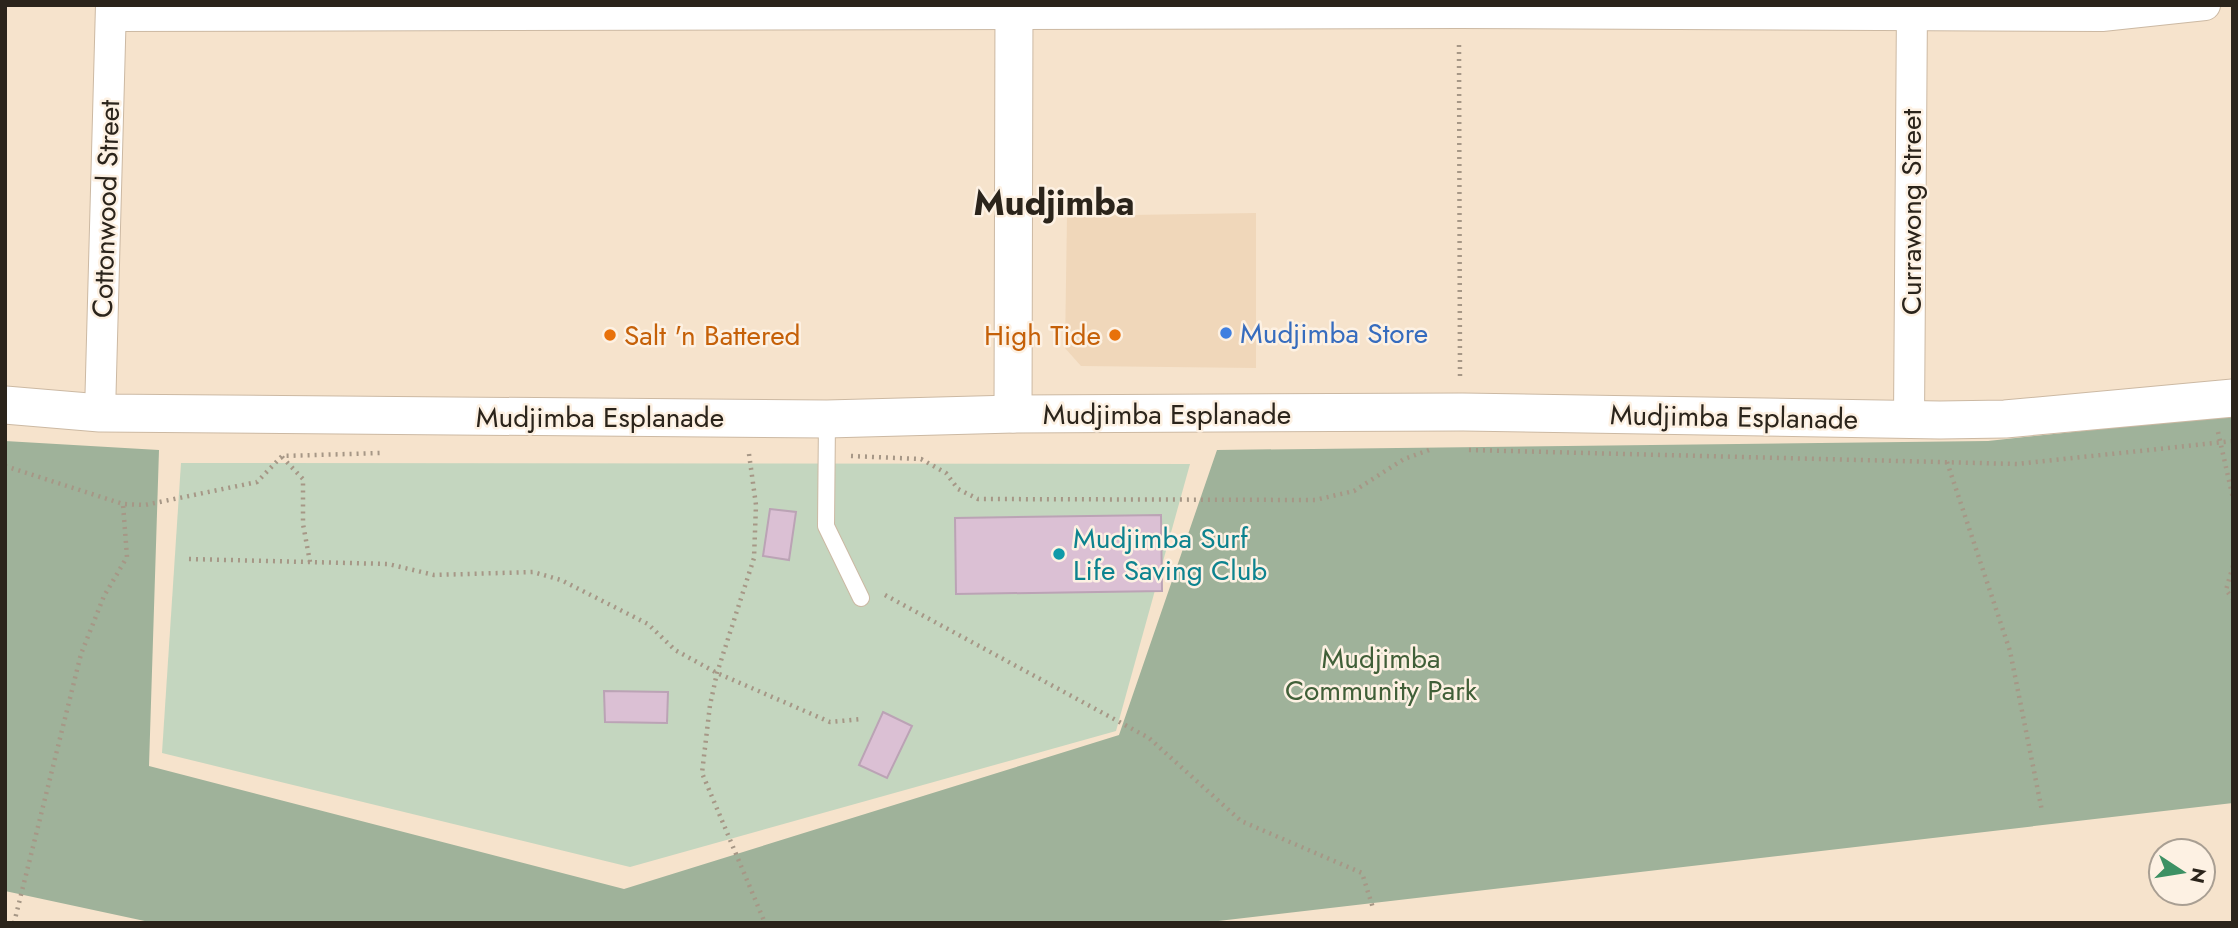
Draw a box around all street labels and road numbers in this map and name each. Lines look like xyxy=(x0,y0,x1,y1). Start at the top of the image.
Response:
street label: Cottonwood Street xyxy=(82,99,130,319)
street label: Currawong Street xyxy=(1891,109,1932,315)
street label: Mudjimba Esplanade xyxy=(1043,394,1291,435)
street label: Mudjimba Esplanade xyxy=(1609,394,1859,440)
street label: Mudjimba Esplanade xyxy=(476,397,724,438)

